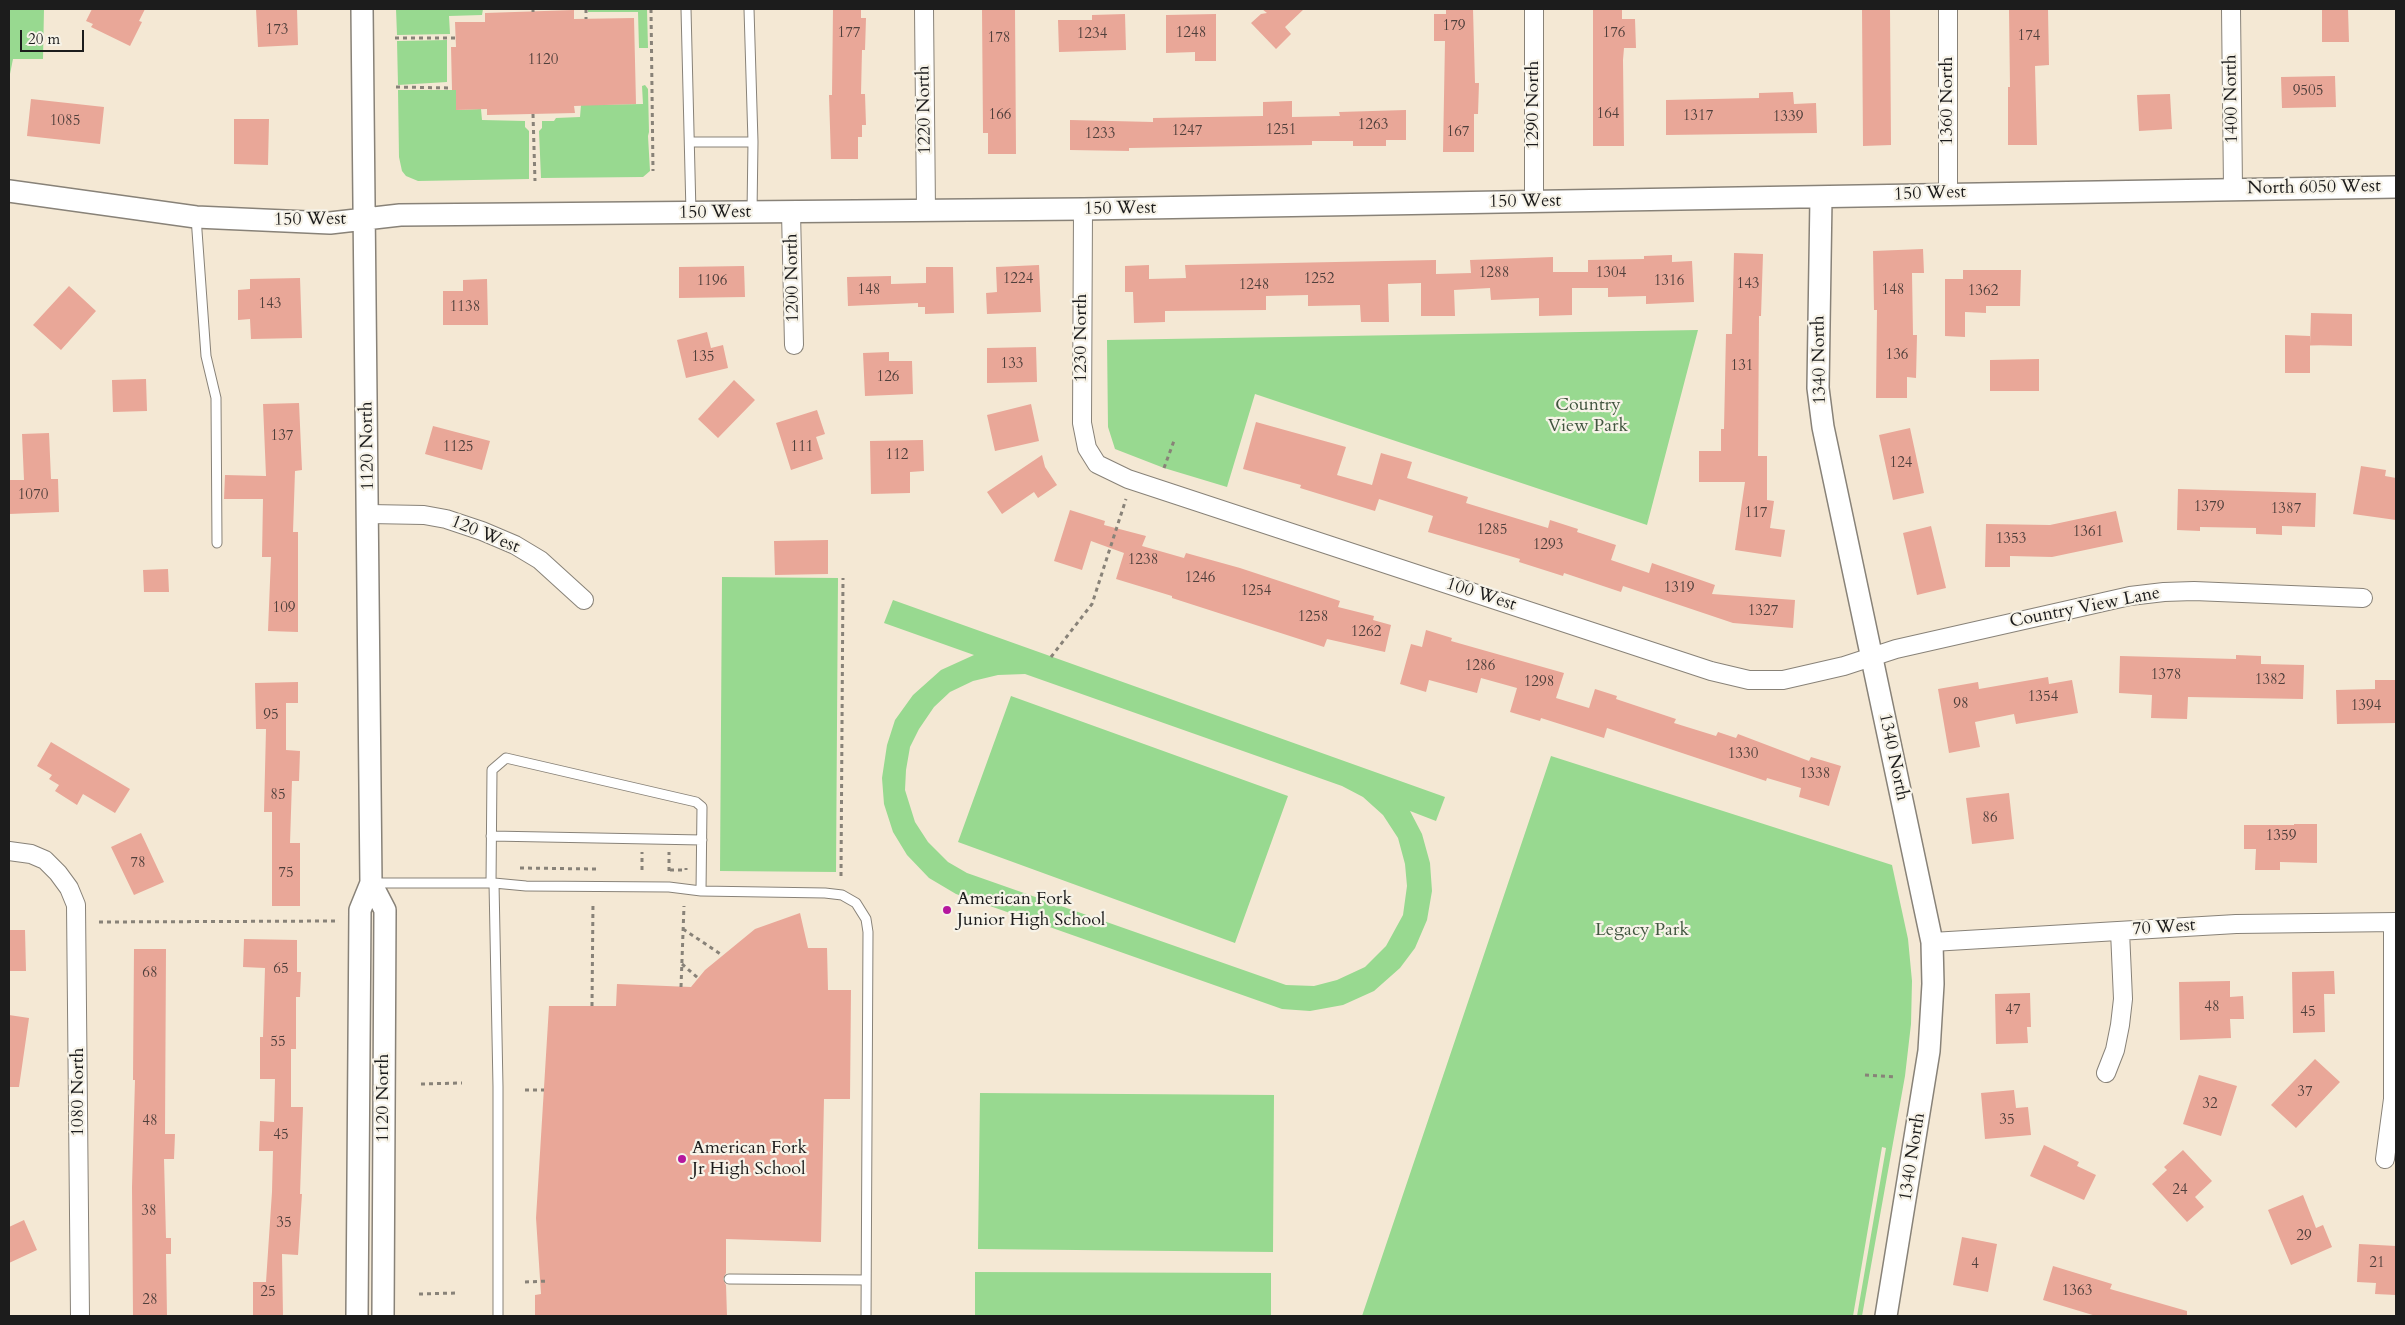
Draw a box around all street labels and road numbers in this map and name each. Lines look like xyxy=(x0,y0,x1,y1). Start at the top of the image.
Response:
street label: 1400 North xyxy=(2220,54,2244,144)
street label: 1360 North xyxy=(1937,57,1959,145)
street label: 1290 North xyxy=(1523,61,1545,149)
street label: 1220 North xyxy=(913,65,937,155)
street label: North 6050 West xyxy=(2247,176,2381,200)
street label: 150 West xyxy=(1894,182,1966,206)
street label: 150 West xyxy=(1489,191,1561,213)
street label: 150 West xyxy=(1084,198,1156,220)
street label: 150 West xyxy=(679,202,751,224)
street label: 150 West xyxy=(274,209,346,231)
street label: 1200 North xyxy=(781,233,805,323)
street label: 1230 North xyxy=(1071,294,1093,382)
street label: 1340 North xyxy=(1808,315,1832,405)
street label: 1120 North xyxy=(356,401,380,491)
street label: 120 West xyxy=(447,511,523,559)
street label: 100 West xyxy=(1443,574,1519,616)
street label: Country View Lane xyxy=(2008,583,2162,633)
street label: 1340 North xyxy=(1873,711,1913,803)
street label: 70 West xyxy=(2132,915,2196,941)
street label: 1080 North xyxy=(68,1048,90,1136)
street label: 1120 North xyxy=(373,1054,395,1142)
street label: 1340 North xyxy=(1895,1111,1931,1203)

